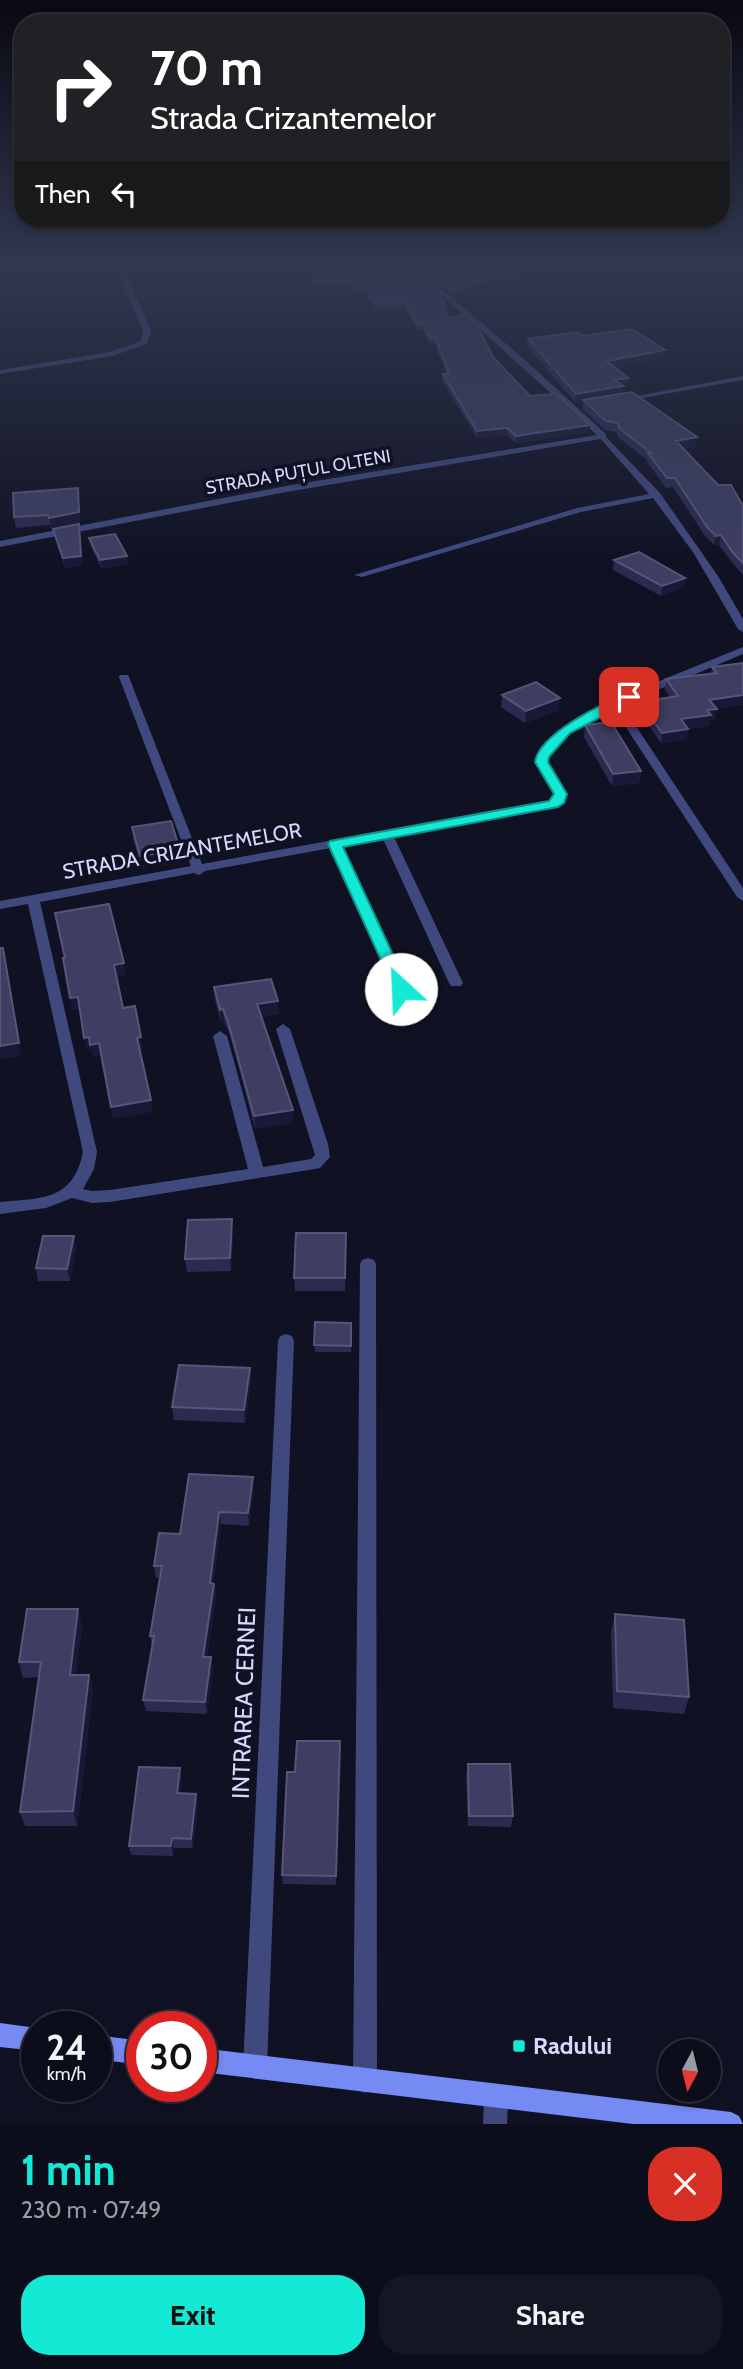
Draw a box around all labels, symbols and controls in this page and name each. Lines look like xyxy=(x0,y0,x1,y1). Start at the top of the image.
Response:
text: 70 m xyxy=(150,38,263,97)
icon: right xyxy=(35,42,126,133)
text: Strada Crizantemelor xyxy=(150,98,436,137)
icon: left xyxy=(105,175,143,213)
text: Then xyxy=(35,178,91,210)
street label: STRADA PUȚUL OLTENI xyxy=(204,445,392,500)
pin xyxy=(599,667,659,727)
icon: arrive xyxy=(610,678,648,716)
street label: STRADA CRIZANTEMELOR xyxy=(60,817,304,884)
position arrow xyxy=(364,952,438,1026)
street label: INTRAREA CERNEI xyxy=(226,1607,261,1799)
speed limit sign: 30 xyxy=(126,2011,217,2102)
text: 24 xyxy=(46,2026,87,2069)
place label: Radului xyxy=(533,2031,612,2060)
marker: Radului xyxy=(511,2038,527,2054)
north arrow xyxy=(658,2039,721,2102)
map controls xyxy=(658,2039,721,2102)
text: km/h xyxy=(47,2063,86,2085)
text: 1 min xyxy=(21,2144,116,2196)
button: close xyxy=(648,2147,722,2221)
text: 230 m · 07:49 xyxy=(21,2196,161,2224)
button: Exit xyxy=(21,2275,365,2355)
button: Share xyxy=(379,2275,722,2355)

